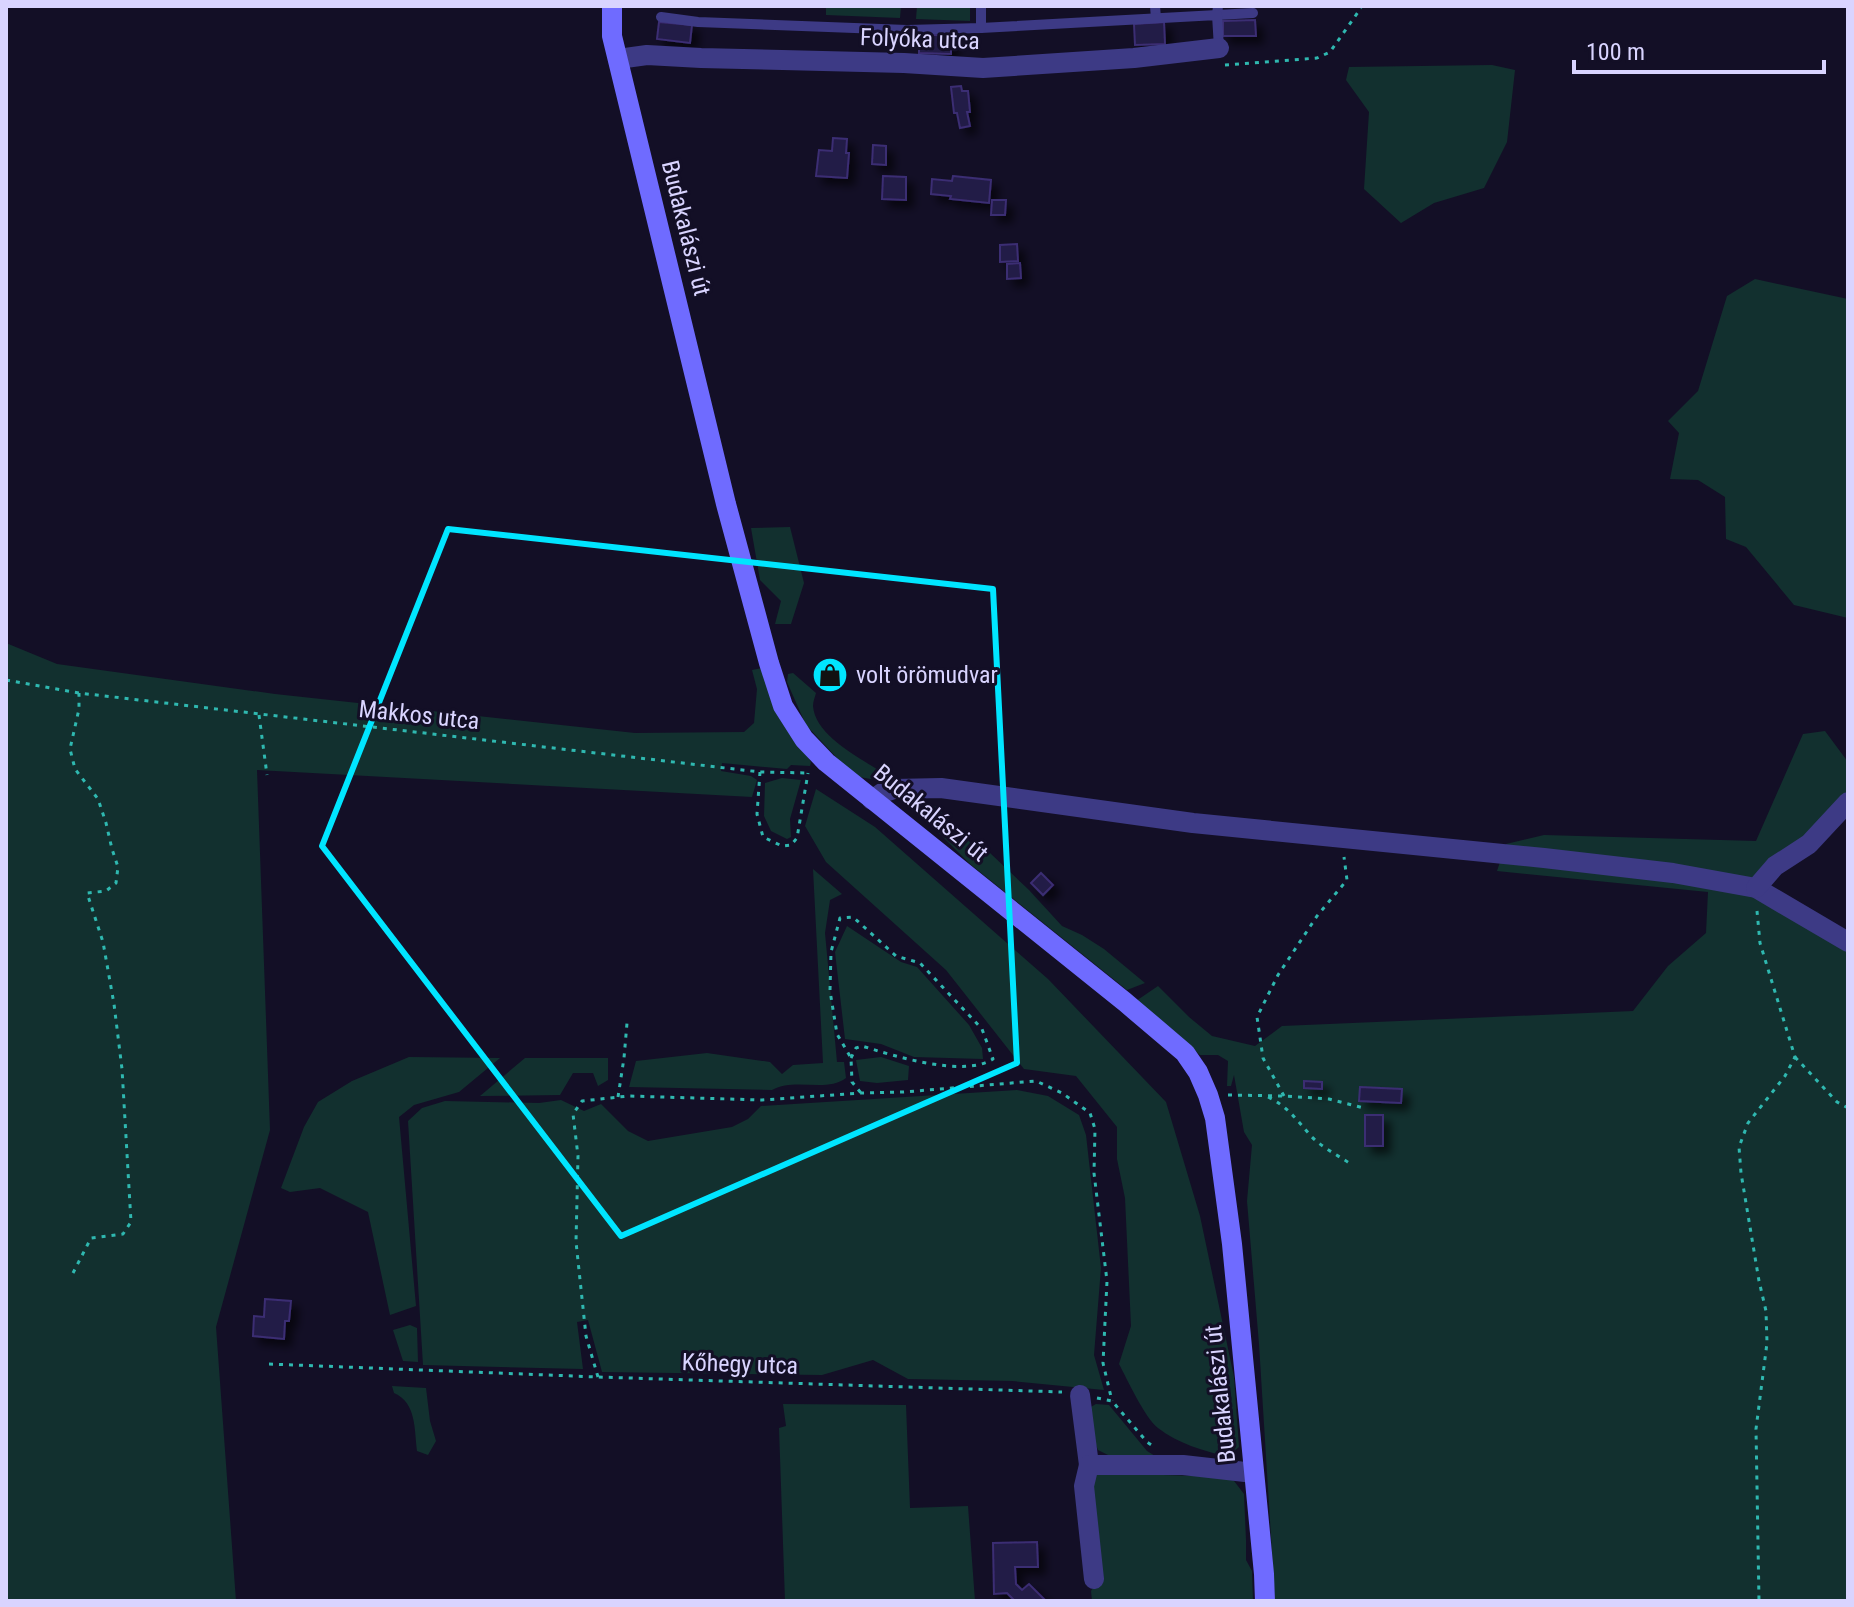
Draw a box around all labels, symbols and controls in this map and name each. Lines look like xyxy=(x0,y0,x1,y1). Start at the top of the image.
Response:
street label: Folyóka utca xyxy=(860,23,980,55)
scale bar xyxy=(1574,24,1824,74)
text: 100 m xyxy=(1586,38,1645,66)
street label: Budakalászi út xyxy=(656,157,716,299)
shop icon: volt örömudvar xyxy=(811,656,849,694)
place label: volt örömudvar xyxy=(856,661,998,689)
street label: Makkos utca xyxy=(357,695,481,735)
street label: Budakalászi út xyxy=(868,759,994,867)
street label: Budakalászi út xyxy=(1199,1324,1241,1464)
street label: Kőhegy utca xyxy=(681,1348,799,1380)

